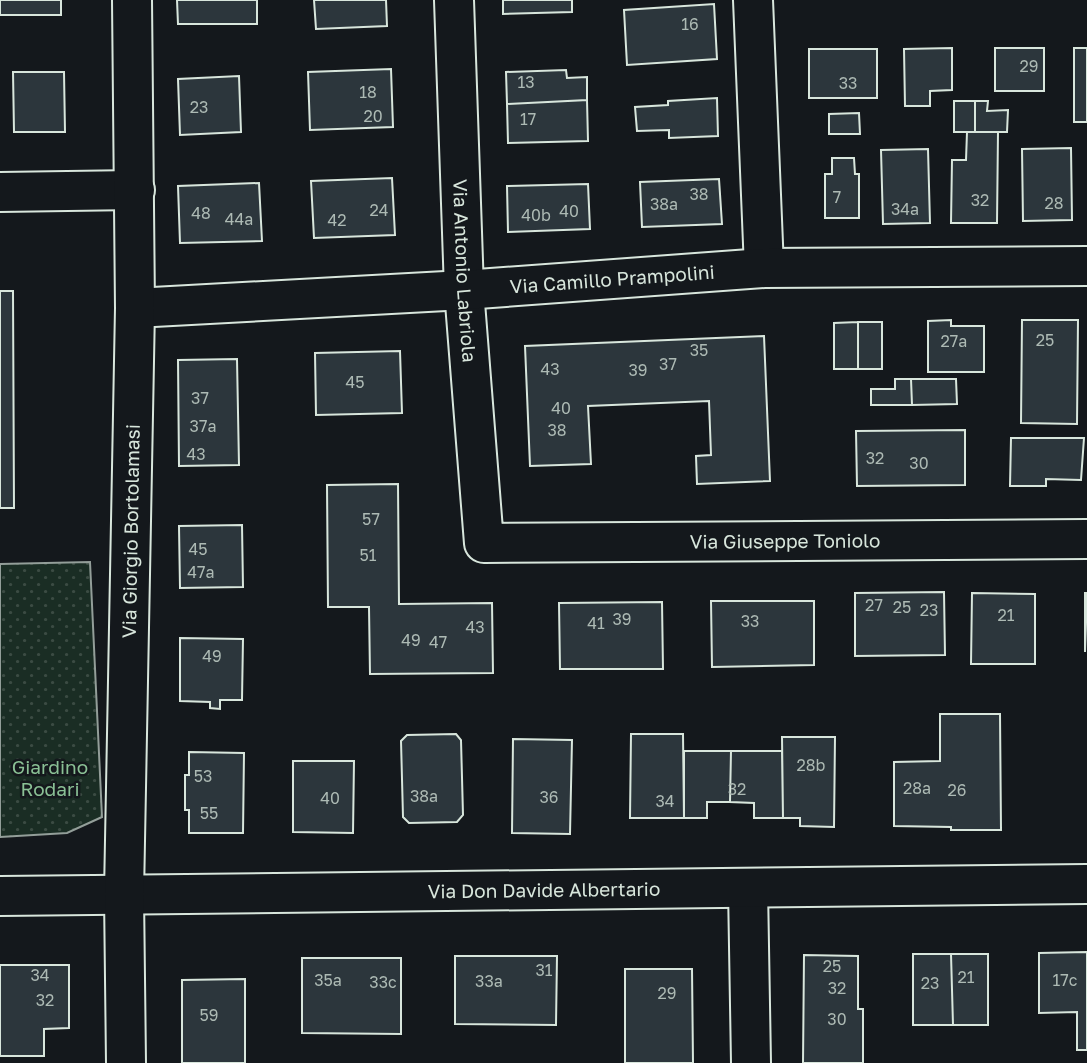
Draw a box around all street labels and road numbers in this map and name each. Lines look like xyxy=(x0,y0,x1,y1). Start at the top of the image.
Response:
street label: Via Antonio Labriola xyxy=(449,179,482,363)
street label: Via Camillo Prampolini xyxy=(509,260,715,298)
street label: Via Giorgio Bortolamasi xyxy=(117,424,144,638)
street label: Via Giuseppe Toniolo xyxy=(690,528,880,553)
street label: Via Don Davide Albertario xyxy=(428,877,660,902)

